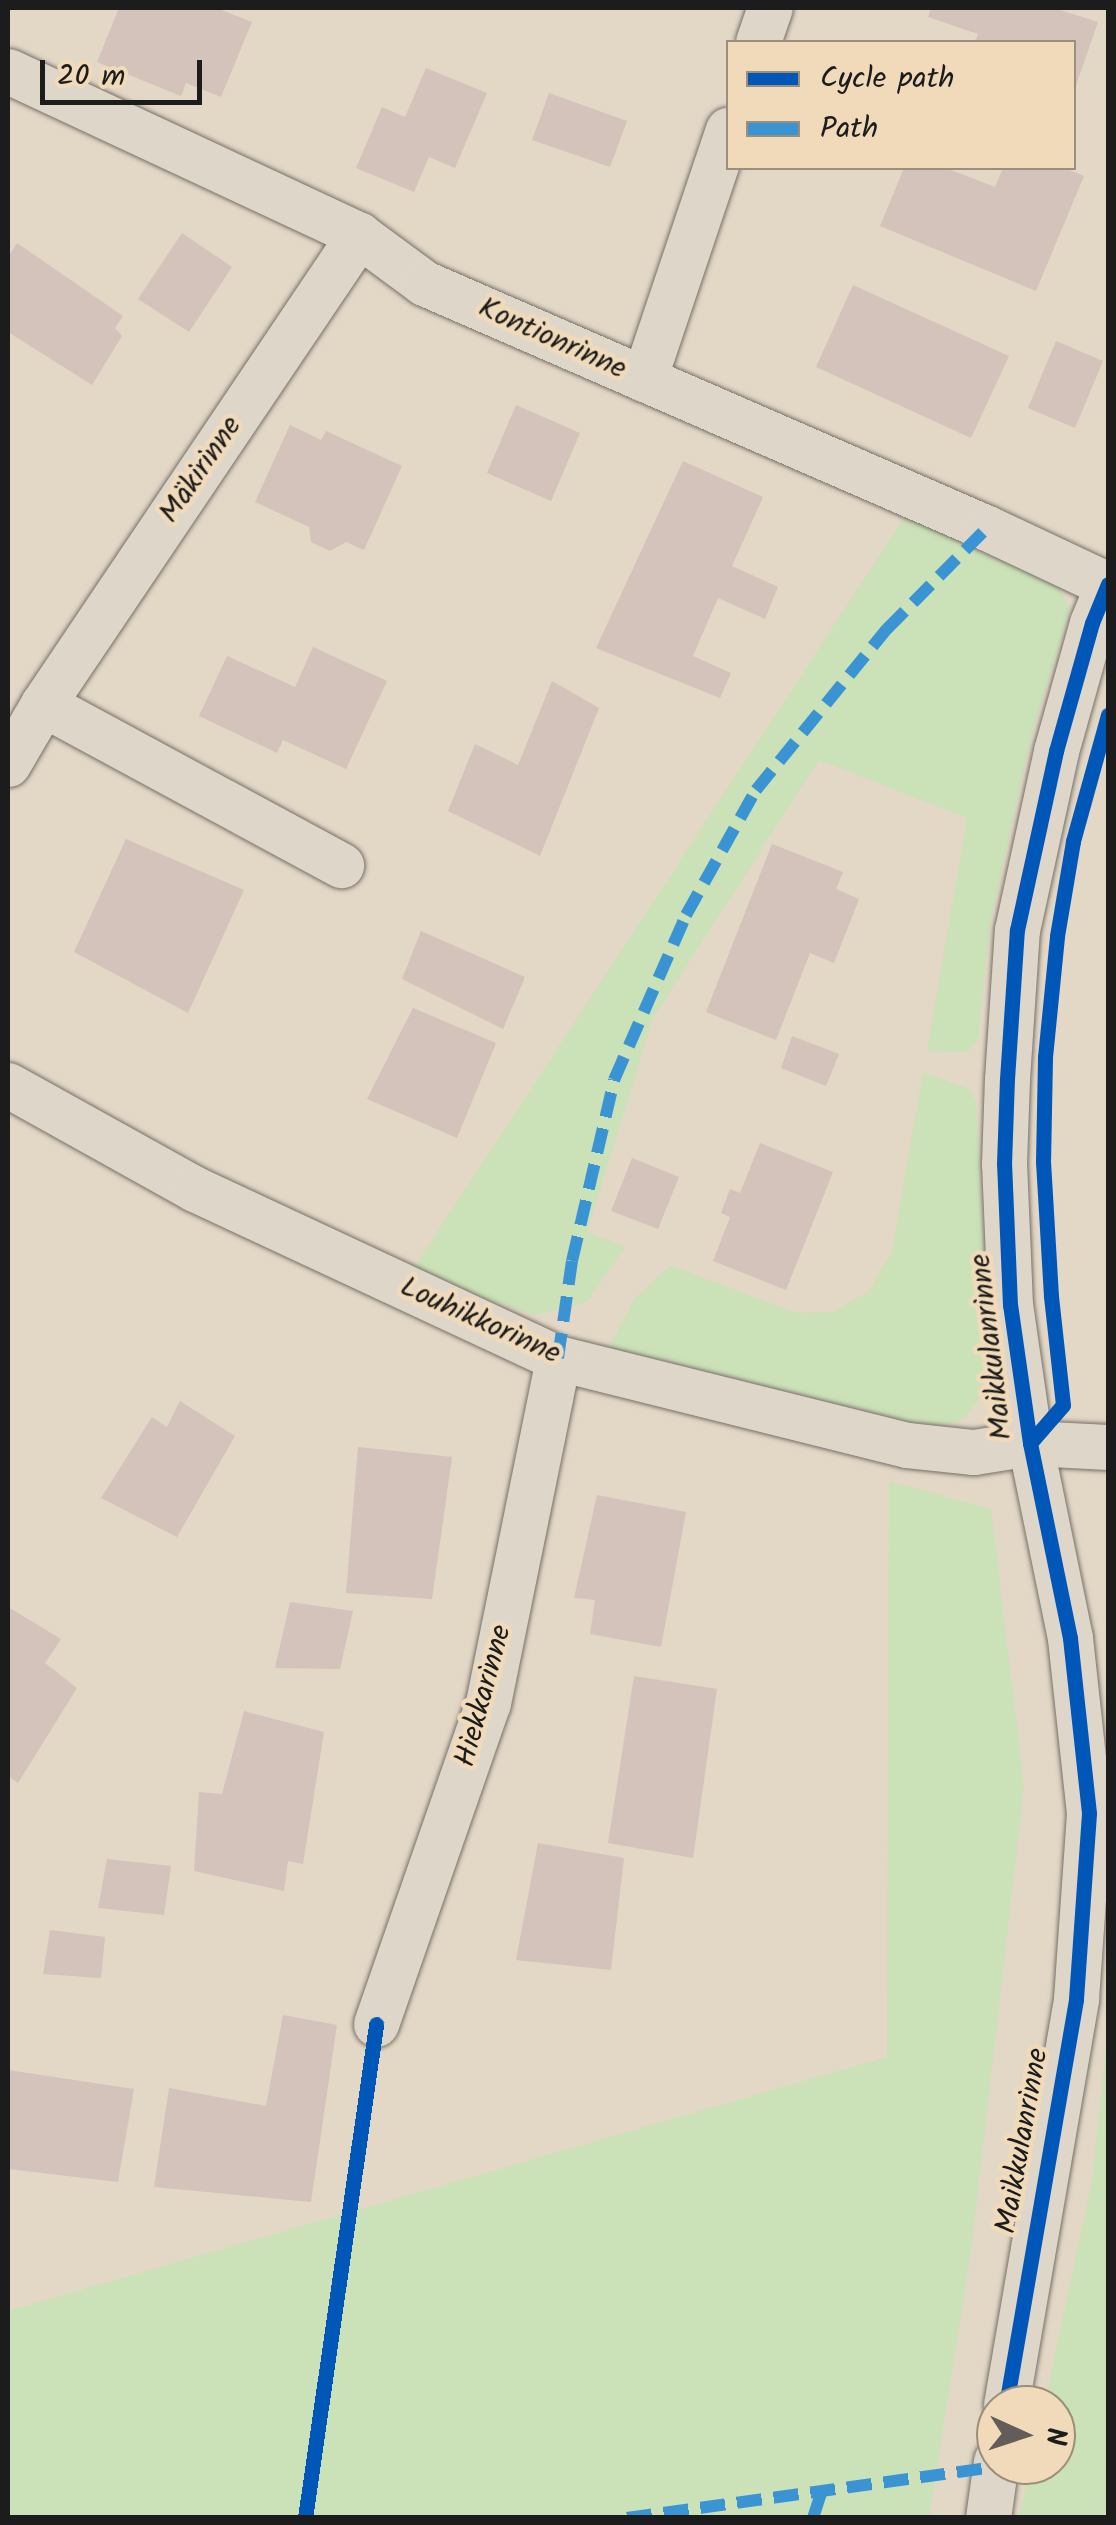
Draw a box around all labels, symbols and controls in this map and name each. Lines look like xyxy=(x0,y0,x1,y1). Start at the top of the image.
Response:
scale bar xyxy=(45,40,208,102)
legend xyxy=(726,40,1076,170)
text: 20 m xyxy=(57,53,125,101)
text: Cycle path xyxy=(820,55,954,103)
text: Path xyxy=(820,105,878,153)
street label: Kontionrinne xyxy=(472,290,632,388)
street label: Mäkirinne xyxy=(152,410,250,530)
street label: Maikkulanrinne xyxy=(963,1252,1021,1442)
street label: Louhikkorinne xyxy=(394,1270,566,1372)
street label: Hiekkarinne xyxy=(448,1621,520,1771)
street label: Maikkulanrinne xyxy=(989,2046,1057,2236)
north arrow xyxy=(976,2385,1076,2485)
text: N xyxy=(1032,2426,1077,2446)

